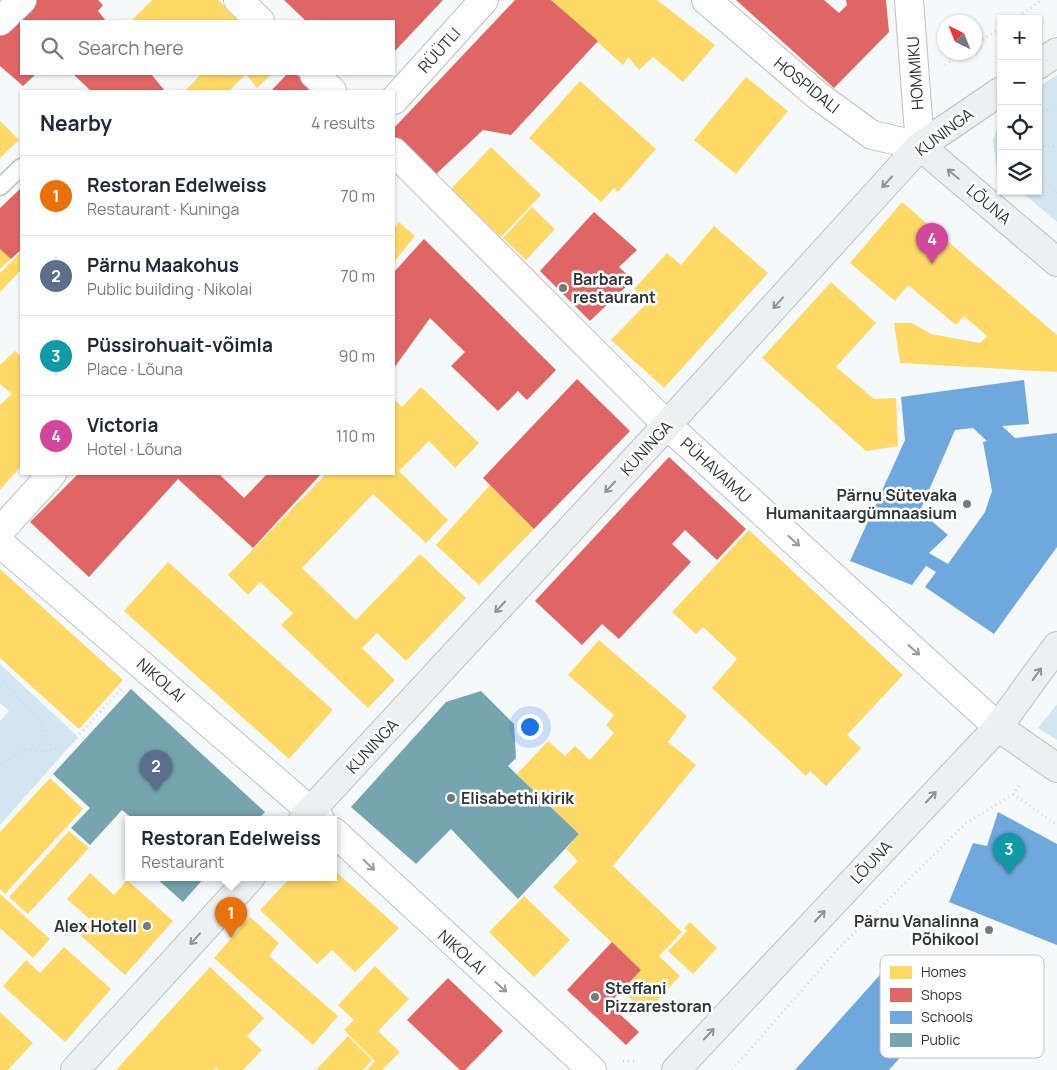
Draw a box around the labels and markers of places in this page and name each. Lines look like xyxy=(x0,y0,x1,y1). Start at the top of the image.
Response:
pin: 4 xyxy=(916,223,948,264)
place label: Barbara restaurant xyxy=(573,268,656,308)
marker: Barbara restaurant xyxy=(557,282,569,294)
place label: Pärnu Sütevaka Humanitaargümnaasium xyxy=(766,484,957,524)
marker: Pärnu Sütevaka Humanitaargümnaasium xyxy=(961,498,973,510)
pin: 2 xyxy=(140,750,172,791)
place label: Elisabethi kirik xyxy=(461,787,574,809)
marker: Elisabethi kirik xyxy=(445,792,457,804)
pin: 3 xyxy=(993,833,1025,874)
pin: 1 xyxy=(215,897,247,938)
place label: Pärnu Vanalinna Põhikool xyxy=(854,910,979,950)
place label: Alex Hotell xyxy=(54,915,137,937)
marker: Alex Hotell xyxy=(141,920,153,932)
marker: Pärnu Vanalinna Põhikool xyxy=(983,924,995,936)
place label: Steffani Pizzarestoran xyxy=(605,977,712,1017)
marker: Steffani Pizzarestoran xyxy=(589,991,601,1003)

